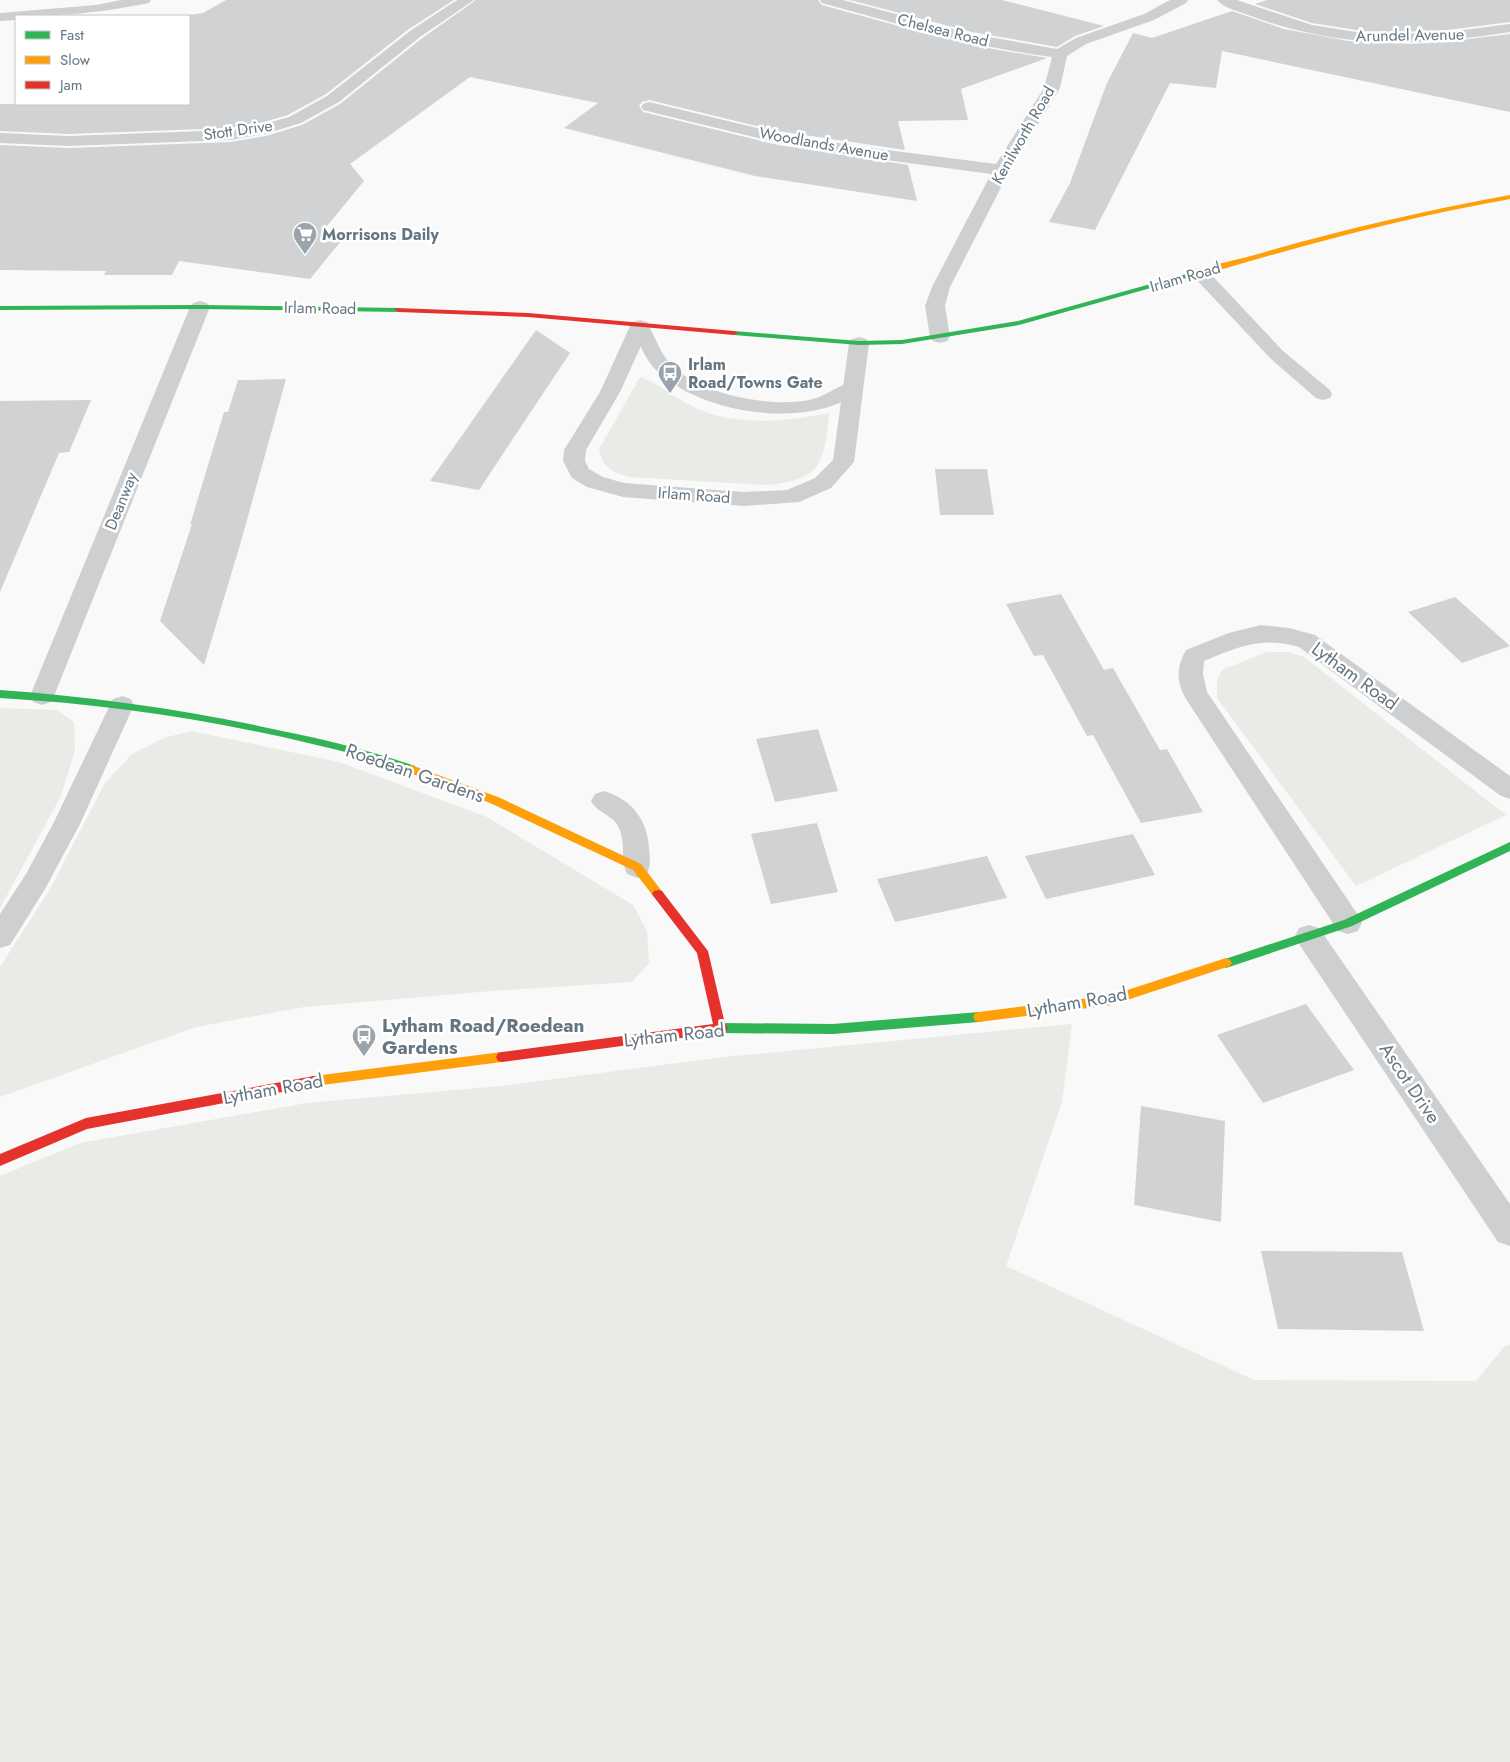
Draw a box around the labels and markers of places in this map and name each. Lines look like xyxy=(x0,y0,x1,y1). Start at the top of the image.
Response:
supermarket icon: Morrisons Daily xyxy=(292,221,318,255)
place label: Morrisons Daily xyxy=(322,223,439,246)
place label: Irlam Road/Towns Gate xyxy=(688,353,823,394)
bus stop icon: Irlam Road/Towns Gate xyxy=(657,360,683,394)
place label: Lytham Road/Roedean Gardens xyxy=(382,1012,585,1061)
bus stop icon: Lytham Road/Roedean Gardens xyxy=(351,1023,377,1057)

